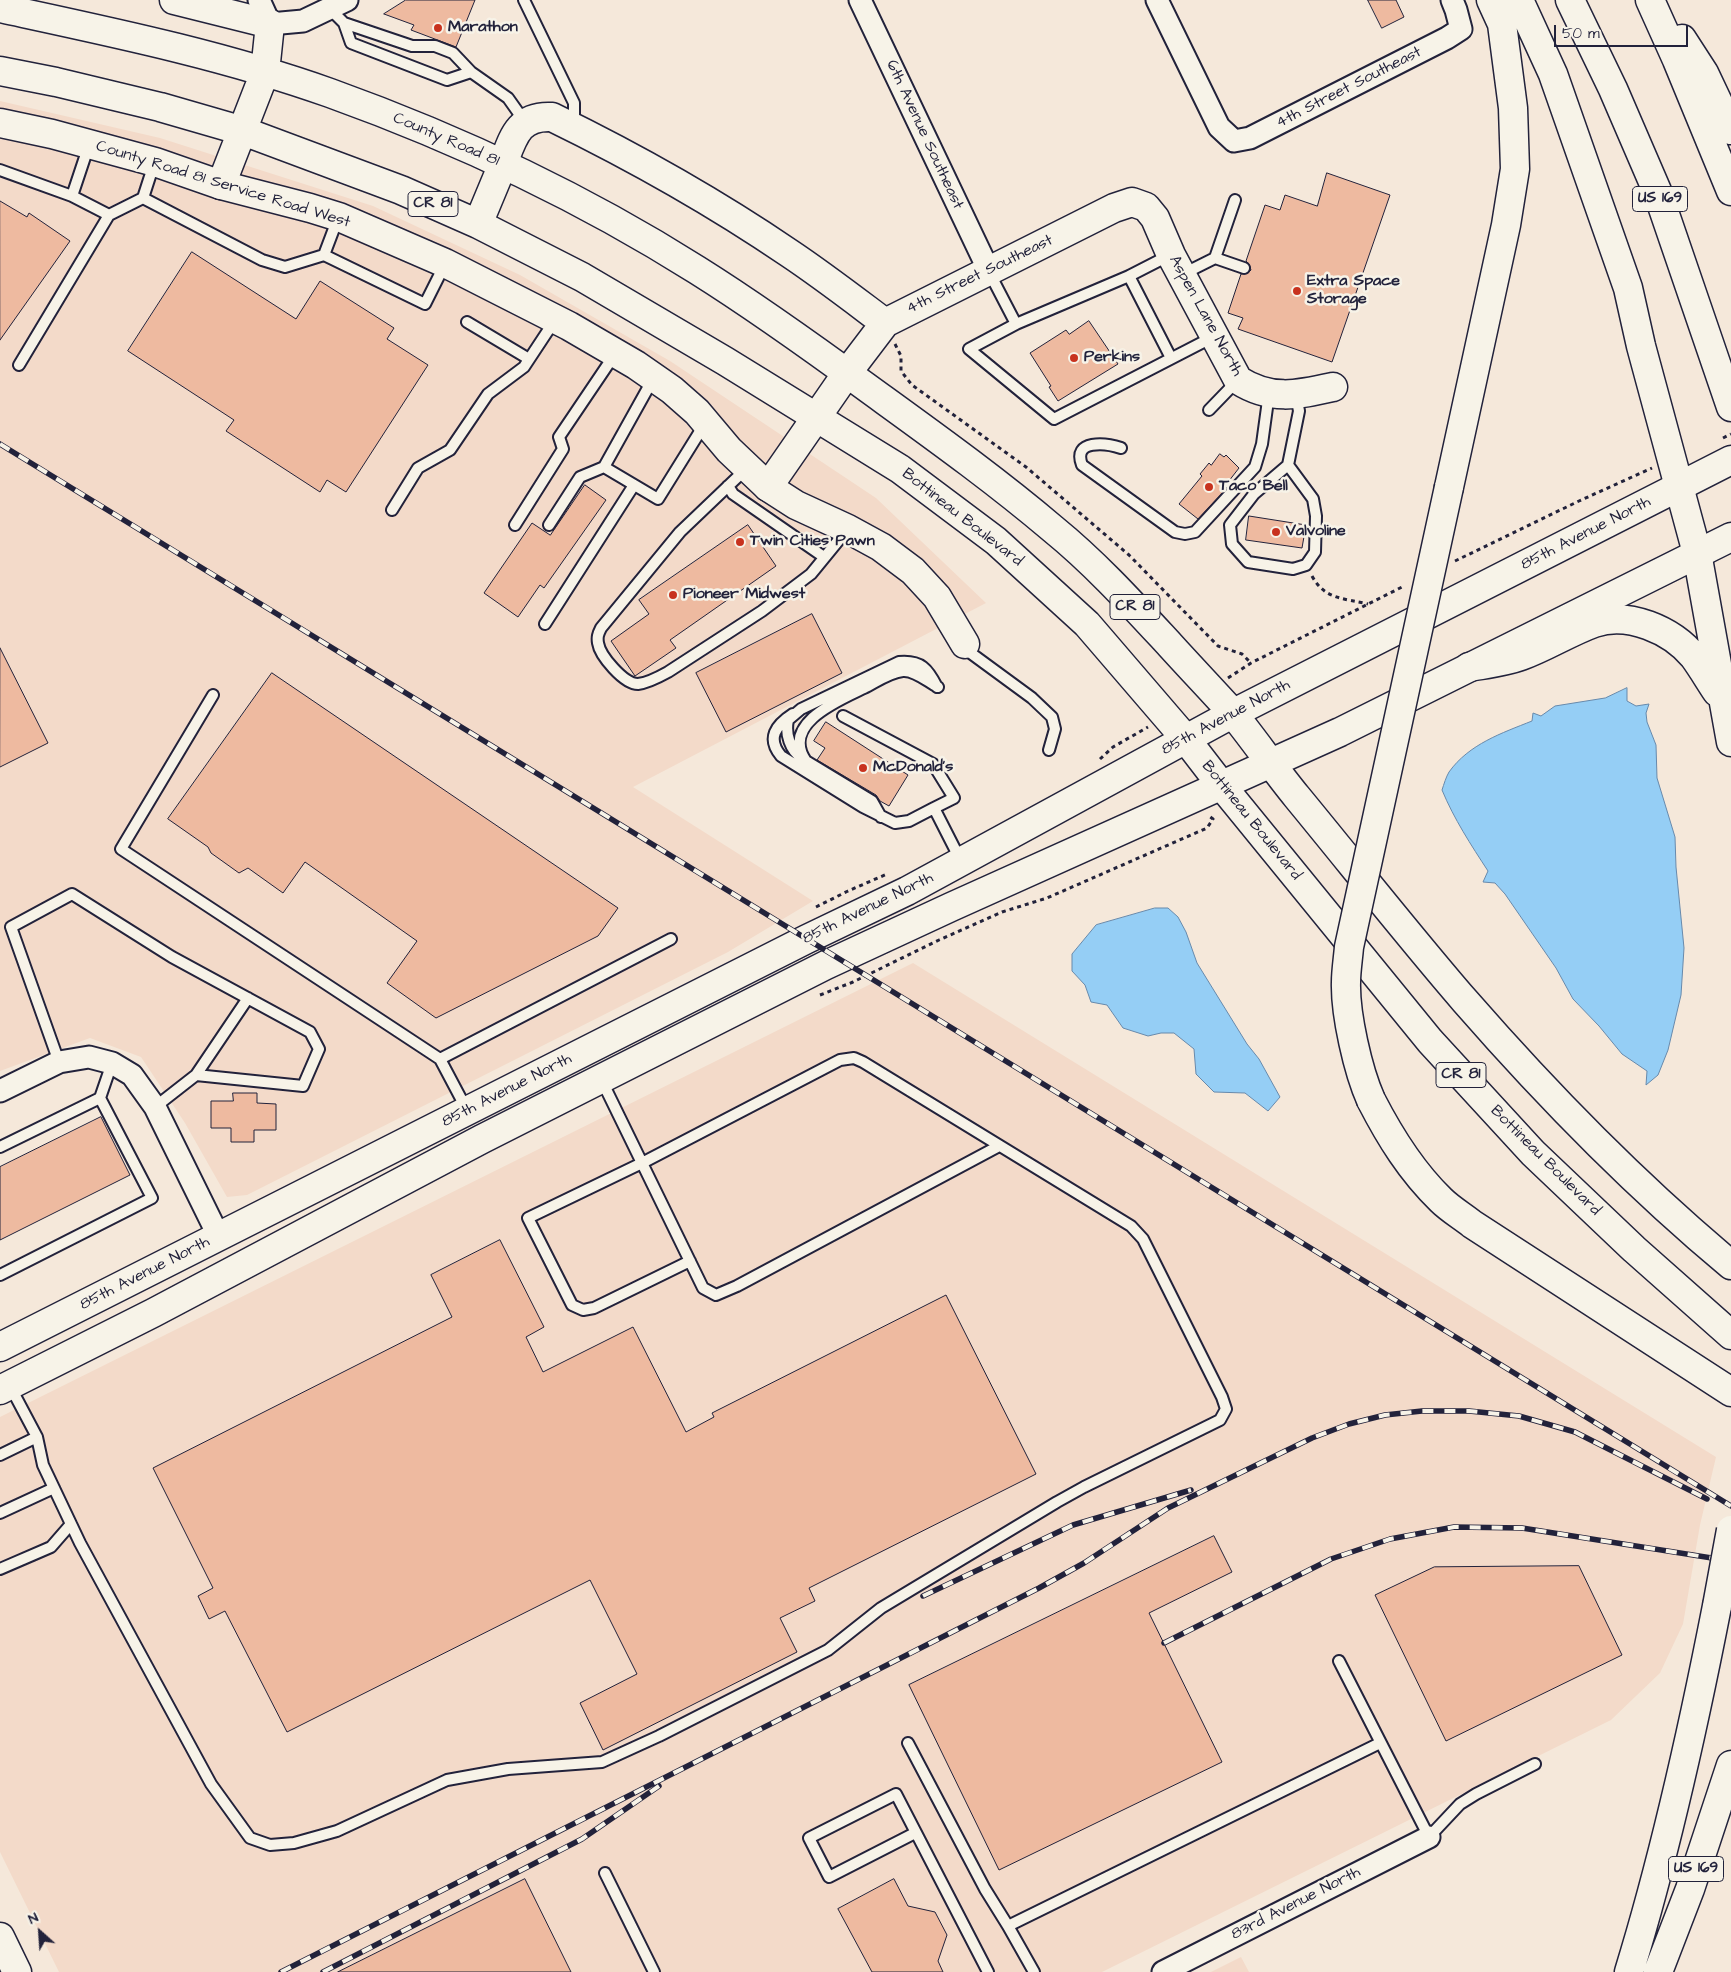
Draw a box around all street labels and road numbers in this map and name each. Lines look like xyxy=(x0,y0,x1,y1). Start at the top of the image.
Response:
street label: 4th Street Southeast xyxy=(1273,43,1425,133)
street label: 6th Avenue Southeast xyxy=(881,57,967,213)
street label: County Road 81 xyxy=(390,109,502,171)
street label: County Road 81 Service Road West xyxy=(93,137,353,233)
road number: US 169 xyxy=(1632,186,1688,212)
road number: CR 81 xyxy=(408,192,458,216)
street label: 4th Street Southeast xyxy=(904,231,1056,319)
street label: Aspen Lane North xyxy=(1164,252,1246,380)
street label: Bottineau Boulevard xyxy=(898,465,1026,571)
street label: 85th Avenue North xyxy=(1518,493,1654,575)
road number: CR 81 xyxy=(1110,594,1160,620)
street label: 85th Avenue North xyxy=(1158,676,1294,760)
street label: Bottineau Boulevard xyxy=(1197,757,1305,885)
street label: 85th Avenue North xyxy=(799,869,937,949)
street label: 85th Avenue North xyxy=(439,1050,575,1132)
road number: CR 81 xyxy=(1436,1062,1486,1088)
street label: Bottineau Boulevard xyxy=(1486,1102,1604,1220)
street label: 85th Avenue North xyxy=(77,1233,213,1315)
road number: US 169 xyxy=(1668,1856,1724,1882)
street label: 83rd Avenue North xyxy=(1228,1863,1364,1945)

